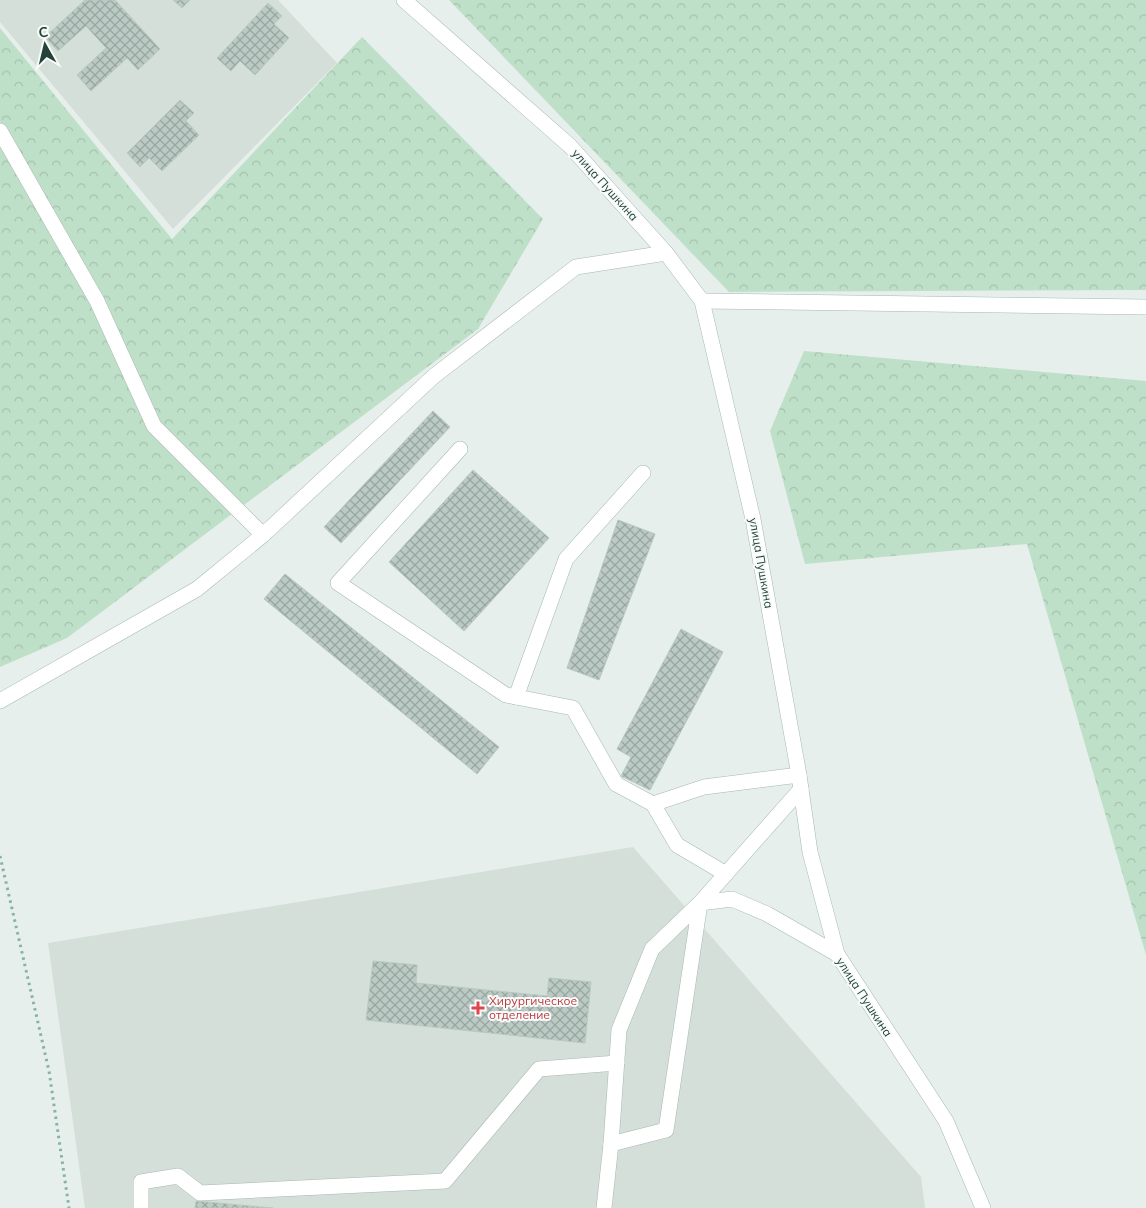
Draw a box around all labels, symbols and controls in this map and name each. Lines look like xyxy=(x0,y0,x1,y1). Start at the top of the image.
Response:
north arrow xyxy=(20,20,70,70)
text: С xyxy=(37,23,49,42)
street label: улица Пушкина xyxy=(569,146,642,224)
street label: улица Пушкина xyxy=(746,516,777,609)
street label: улица Пушкина xyxy=(833,954,896,1039)
place label: Хирургическое отделение xyxy=(489,993,577,1022)
marker: Хирургическое отделение xyxy=(471,1001,485,1015)

